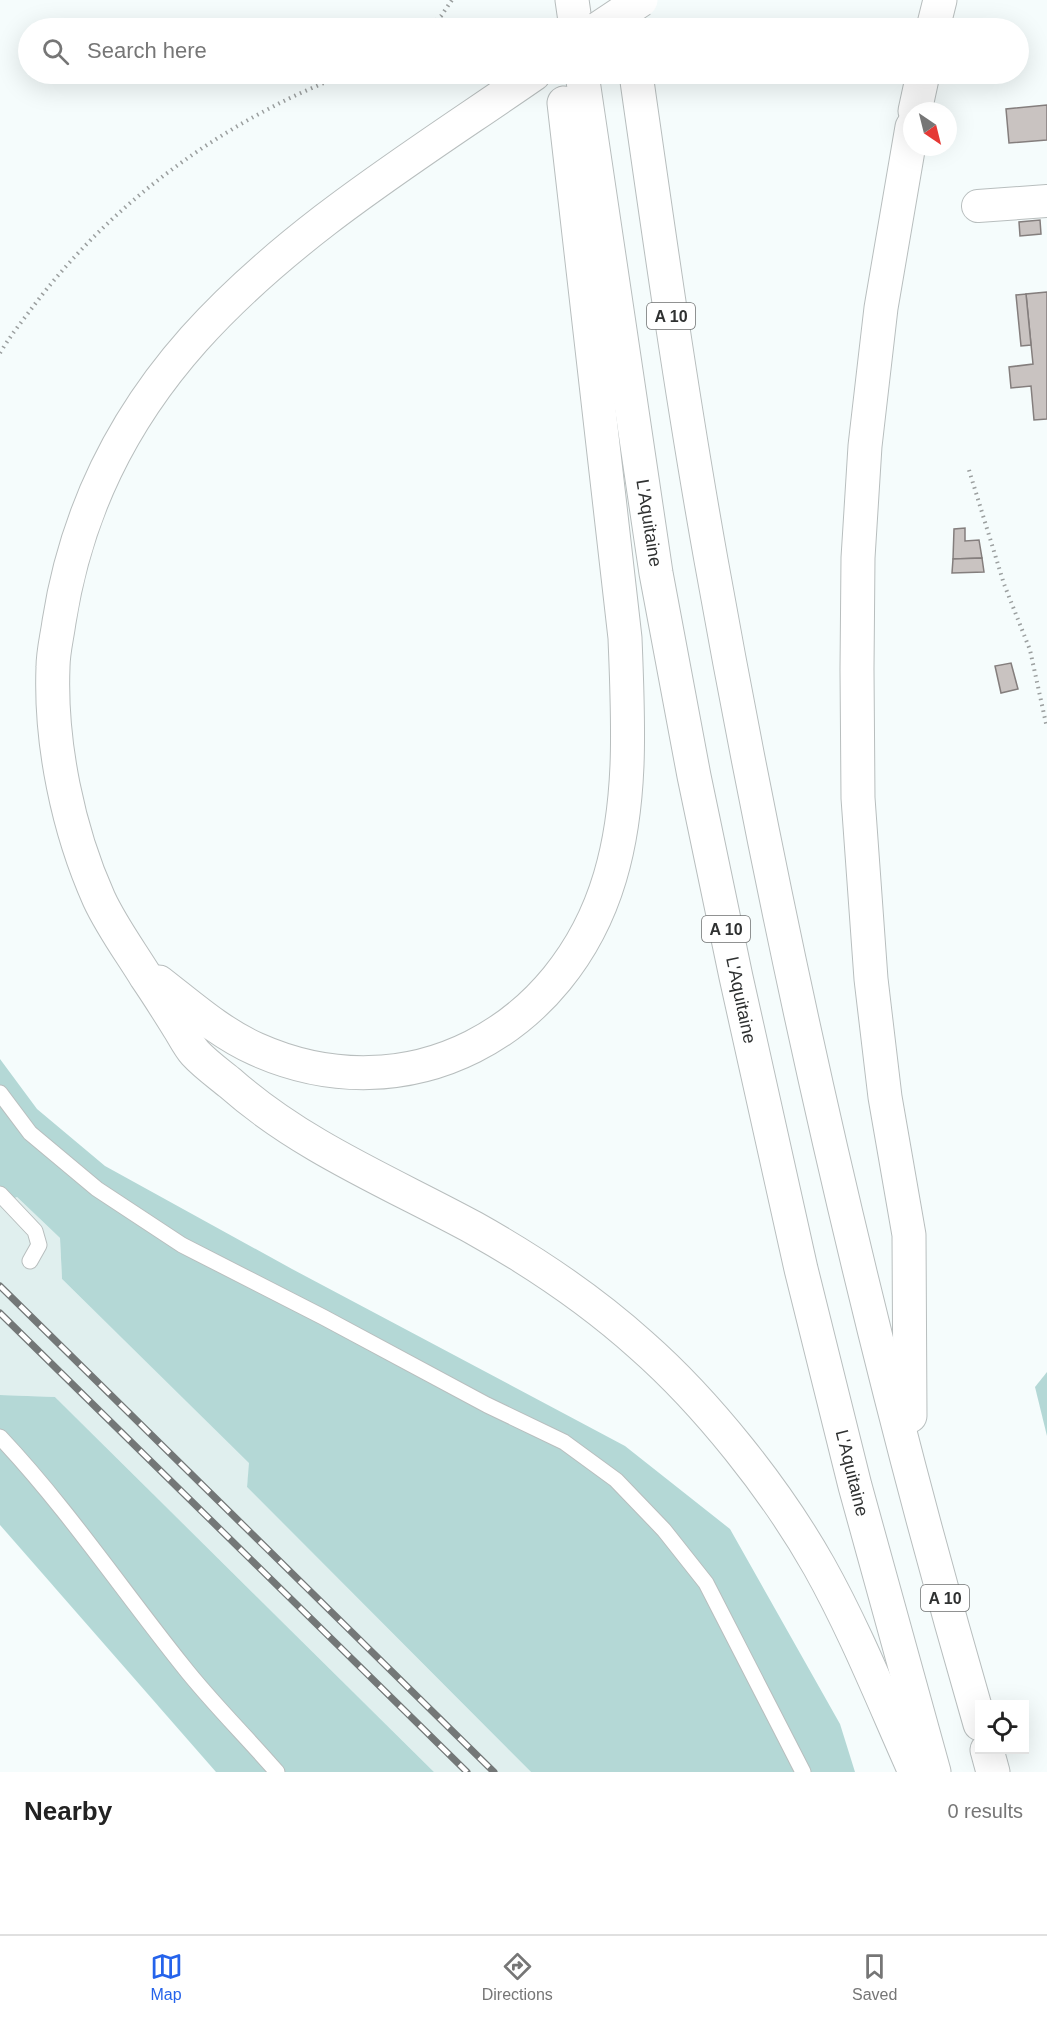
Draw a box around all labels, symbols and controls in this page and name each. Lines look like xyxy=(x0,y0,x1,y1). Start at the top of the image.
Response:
search box xyxy=(18,18,1029,84)
icon: search xyxy=(39,35,72,68)
text: Search here xyxy=(87,38,207,63)
north arrow xyxy=(903,102,957,156)
road number: A 10 xyxy=(647,303,695,329)
street label: L'Aquitaine xyxy=(632,478,666,568)
road number: A 10 xyxy=(702,916,750,942)
street label: L'Aquitaine xyxy=(722,955,760,1045)
street label: L'Aquitaine xyxy=(832,1428,872,1518)
road number: A 10 xyxy=(921,1585,969,1611)
map controls xyxy=(975,1700,1029,1754)
button: locate xyxy=(975,1700,1029,1754)
text: Nearby xyxy=(24,1796,112,1826)
text: 0 results xyxy=(947,1800,1023,1822)
tab: Map xyxy=(150,1950,183,2004)
tab: Directions xyxy=(482,1950,553,2004)
tab: Saved xyxy=(852,1950,897,2004)

